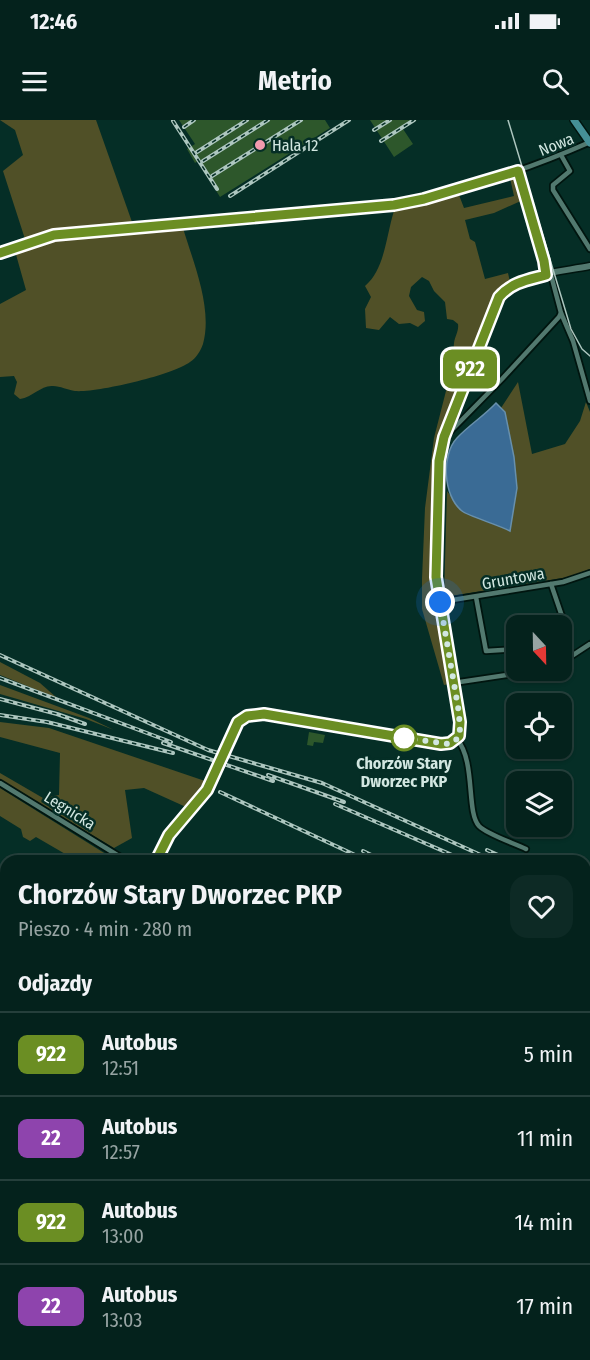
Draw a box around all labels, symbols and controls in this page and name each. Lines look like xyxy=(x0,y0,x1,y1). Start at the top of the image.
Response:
text: 12:46 xyxy=(30,8,77,35)
icon: menu xyxy=(18,65,51,98)
text: Metrio xyxy=(258,65,332,97)
icon: search xyxy=(539,65,572,98)
street label: Nowa xyxy=(536,129,577,160)
place label: Hala 12 xyxy=(272,136,318,155)
marker: Hala 12 xyxy=(253,138,267,152)
line badge: 922 xyxy=(436,350,504,388)
text: 922 xyxy=(455,356,485,382)
street label: Gruntowa xyxy=(480,564,546,593)
your location xyxy=(425,587,455,617)
north arrow xyxy=(506,615,572,681)
map controls xyxy=(506,615,572,837)
button: locate xyxy=(506,693,572,759)
marker: Chorzów Stary Dworzec PKP xyxy=(391,725,417,751)
place label: Chorzów Stary Dworzec PKP xyxy=(356,754,452,791)
button: layers xyxy=(506,771,572,837)
street label: Legnicka xyxy=(41,787,99,834)
button: heart xyxy=(510,875,573,938)
text: Chorzów Stary Dworzec PKP xyxy=(18,878,342,911)
text: Pieszo · 4 min · 280 m xyxy=(18,917,192,941)
text: Odjazdy xyxy=(18,970,92,997)
text: Autobus xyxy=(102,1029,177,1056)
text: 922 xyxy=(36,1041,66,1067)
text: 5 min xyxy=(524,1041,573,1068)
text: 12:51 xyxy=(102,1056,139,1080)
text: Autobus xyxy=(102,1113,177,1140)
text: 22 xyxy=(41,1125,61,1151)
text: 11 min xyxy=(517,1125,573,1152)
text: 12:57 xyxy=(102,1140,140,1164)
text: Autobus xyxy=(102,1197,177,1224)
text: 922 xyxy=(36,1209,66,1235)
text: 14 min xyxy=(515,1209,573,1236)
text: 13:00 xyxy=(102,1224,144,1248)
text: Autobus xyxy=(102,1281,177,1308)
text: 22 xyxy=(41,1293,61,1319)
text: 17 min xyxy=(516,1293,573,1320)
text: 13:03 xyxy=(102,1308,142,1332)

